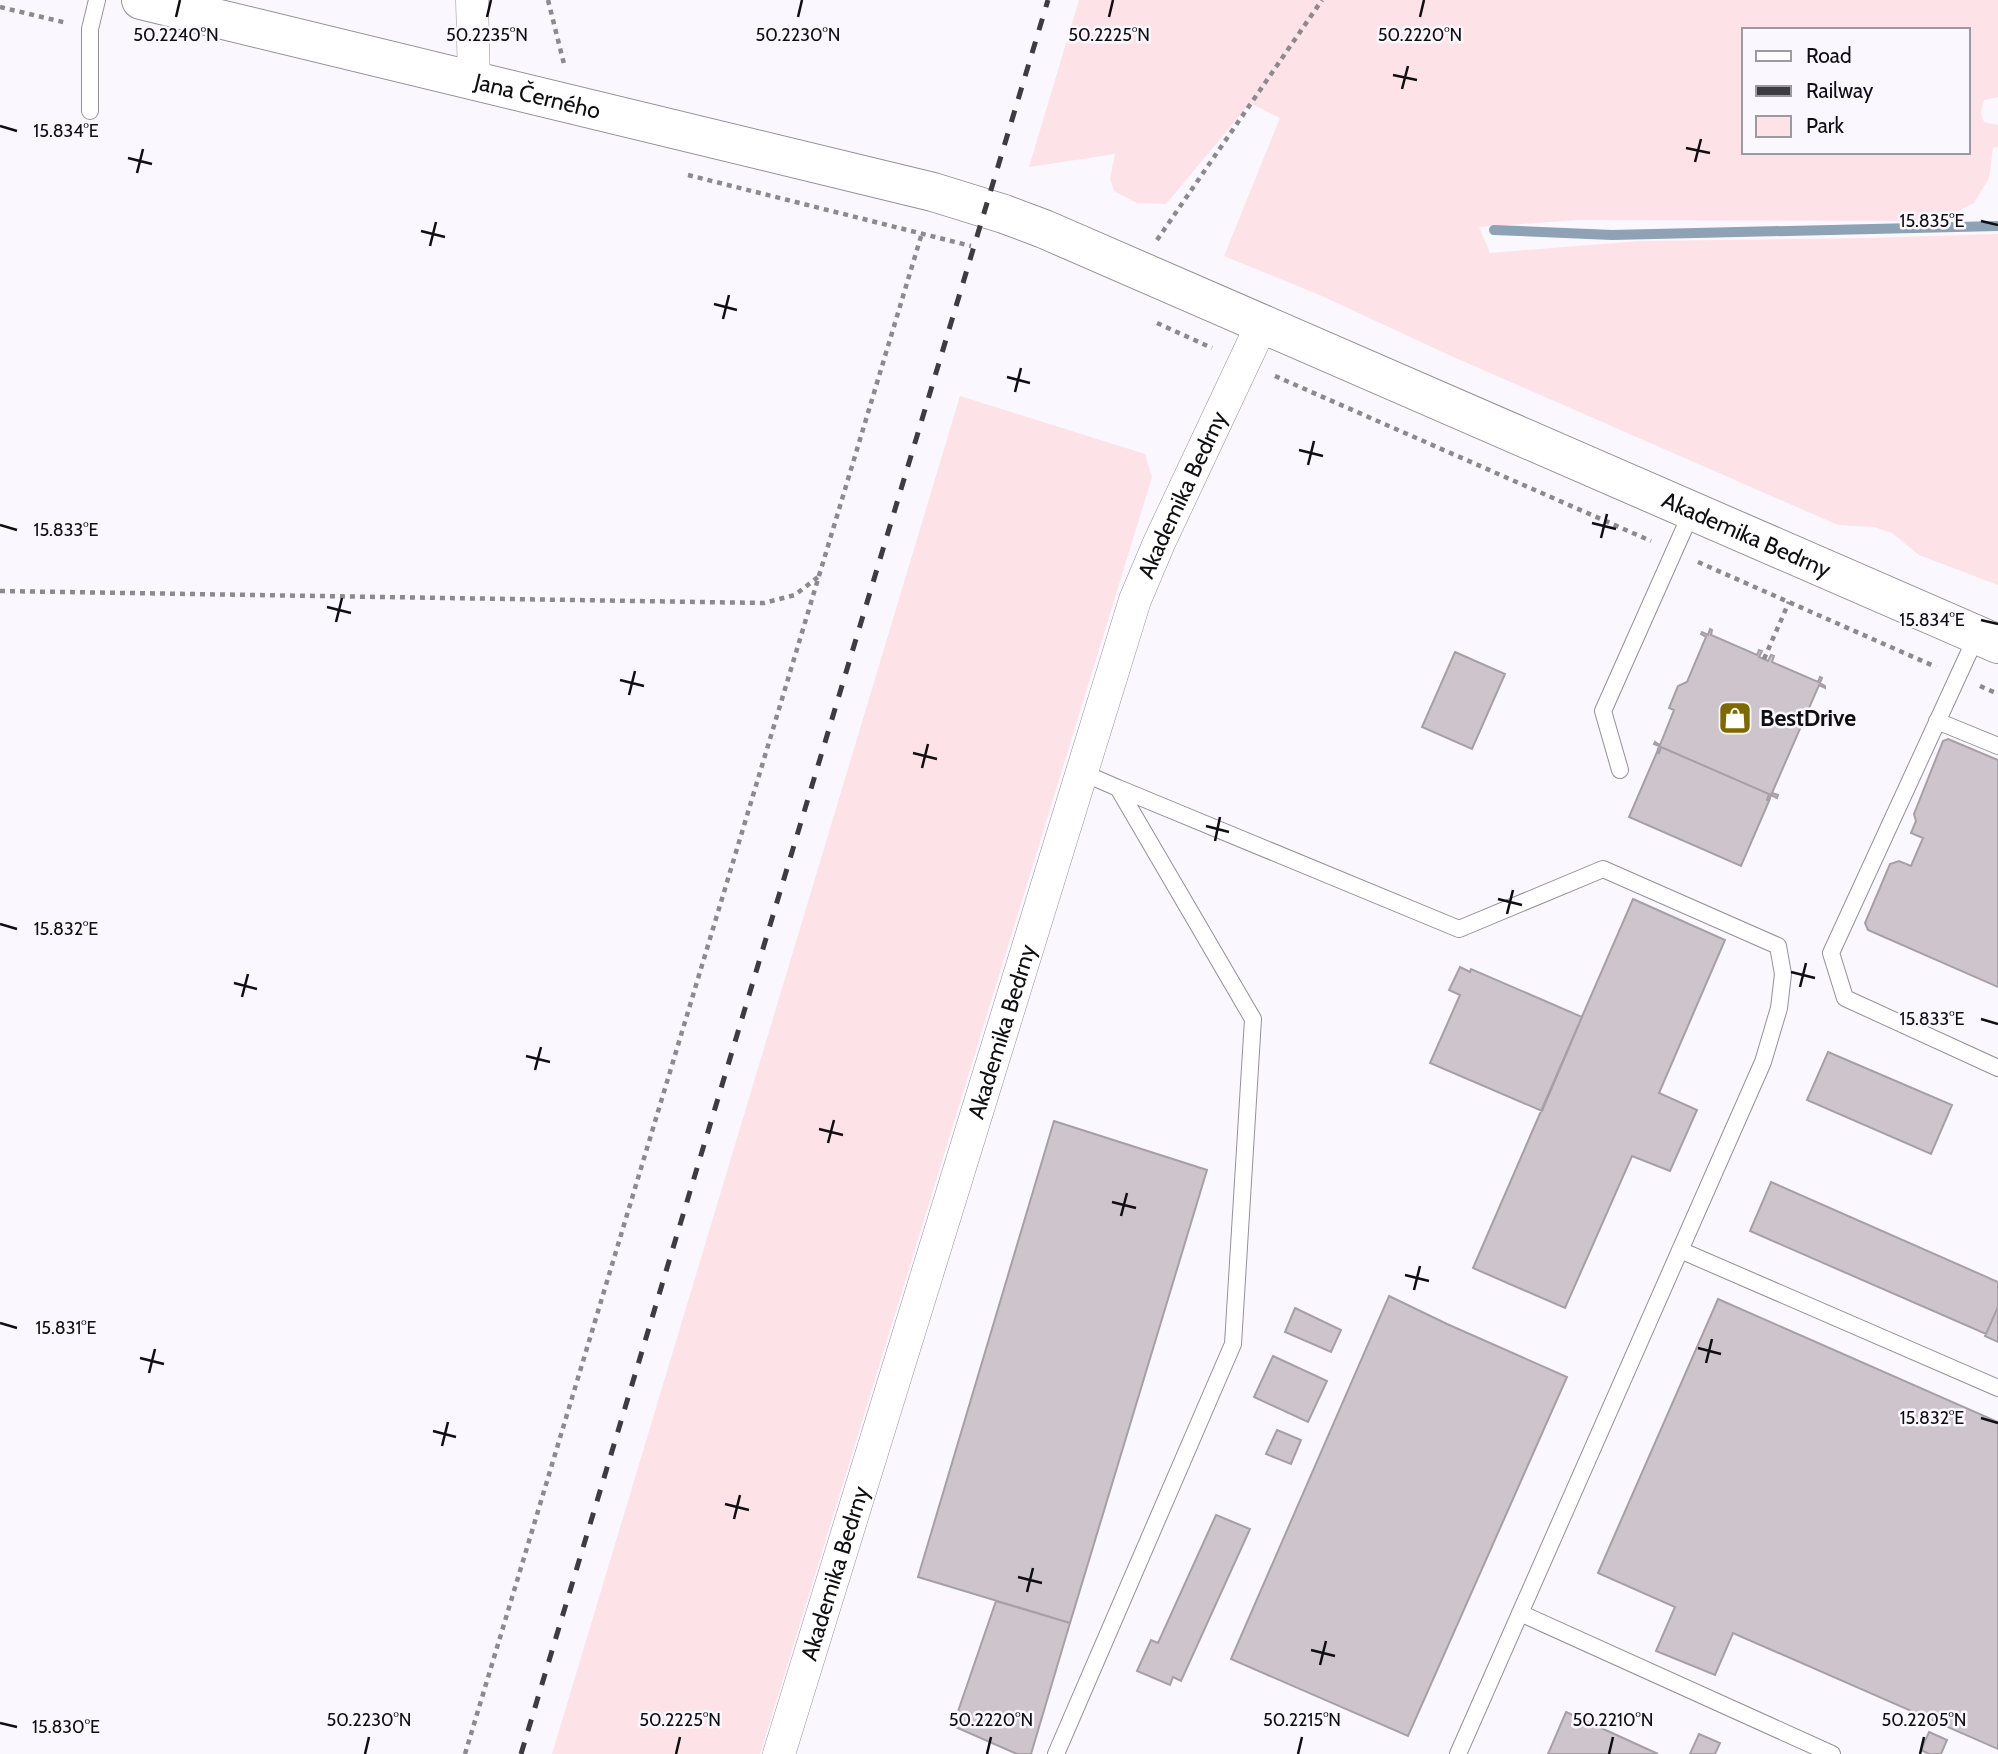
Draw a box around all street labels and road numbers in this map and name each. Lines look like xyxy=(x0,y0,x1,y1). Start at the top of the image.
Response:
street label: Jana Černého xyxy=(471,67,603,125)
street label: Akademika Bedrny xyxy=(1132,406,1233,583)
street label: Akademika Bedrny xyxy=(1658,486,1835,584)
street label: Akademika Bedrny xyxy=(962,941,1042,1122)
street label: Akademika Bedrny xyxy=(795,1482,875,1664)

